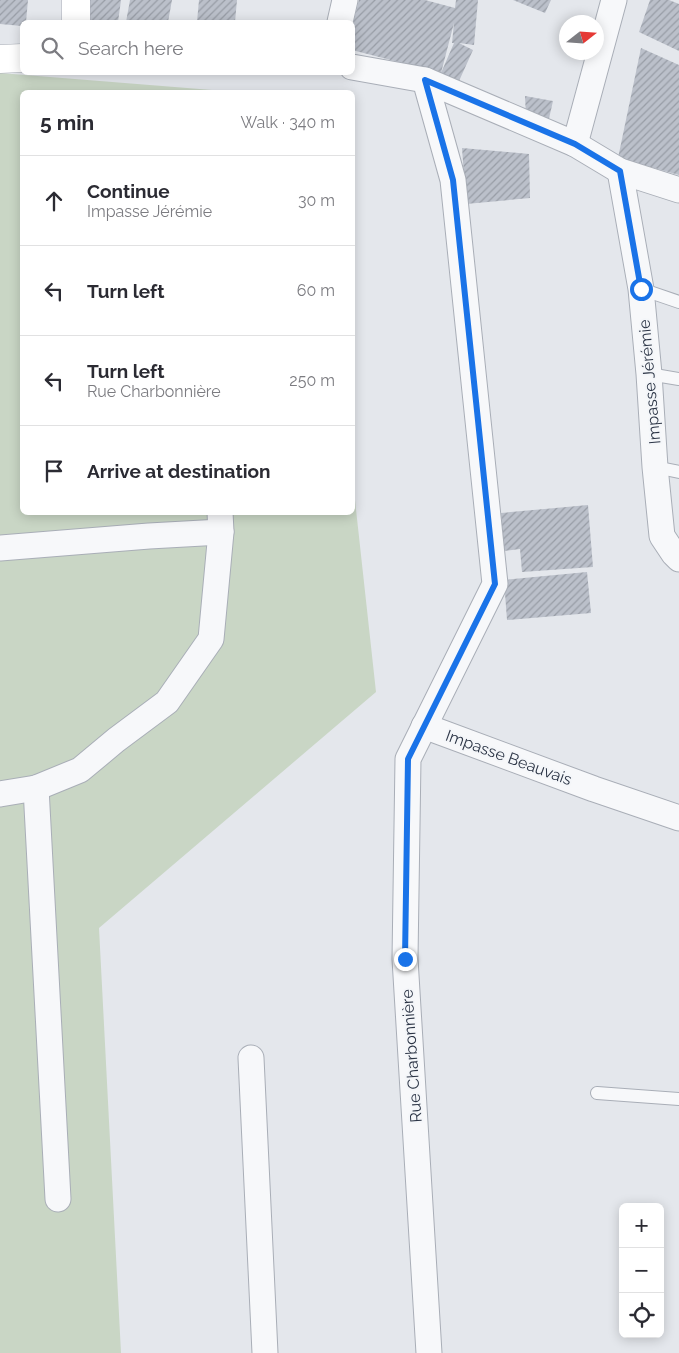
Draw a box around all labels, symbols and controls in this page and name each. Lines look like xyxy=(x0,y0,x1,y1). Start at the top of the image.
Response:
north arrow xyxy=(559,15,604,60)
search box xyxy=(20,20,355,75)
icon: search xyxy=(38,34,66,62)
text: Search here xyxy=(78,37,184,59)
text: 5 min xyxy=(40,110,94,135)
text: Walk · 340 m xyxy=(241,113,335,132)
text: Continue xyxy=(87,180,170,202)
icon: ahead xyxy=(40,187,68,215)
text: 30 m xyxy=(298,191,335,210)
text: Impasse Jérémie xyxy=(87,202,212,221)
icon: left xyxy=(40,277,68,305)
route start xyxy=(630,278,653,301)
text: Turn left xyxy=(87,280,164,302)
text: 60 m xyxy=(297,281,335,300)
street label: Impasse Jérémie xyxy=(635,319,664,445)
text: Turn left xyxy=(87,360,164,382)
icon: left xyxy=(40,367,68,395)
text: 250 m xyxy=(289,371,335,390)
text: Rue Charbonnière xyxy=(87,382,221,401)
icon: arrive xyxy=(40,457,68,485)
text: Arrive at destination xyxy=(87,460,271,482)
street label: Impasse Beauvais xyxy=(443,726,575,789)
route end xyxy=(394,948,417,971)
street label: Rue Charbonnière xyxy=(397,989,426,1123)
map controls xyxy=(619,1203,664,1338)
button: + xyxy=(619,1203,664,1248)
button: − xyxy=(619,1248,664,1293)
button: locate xyxy=(619,1293,664,1338)

